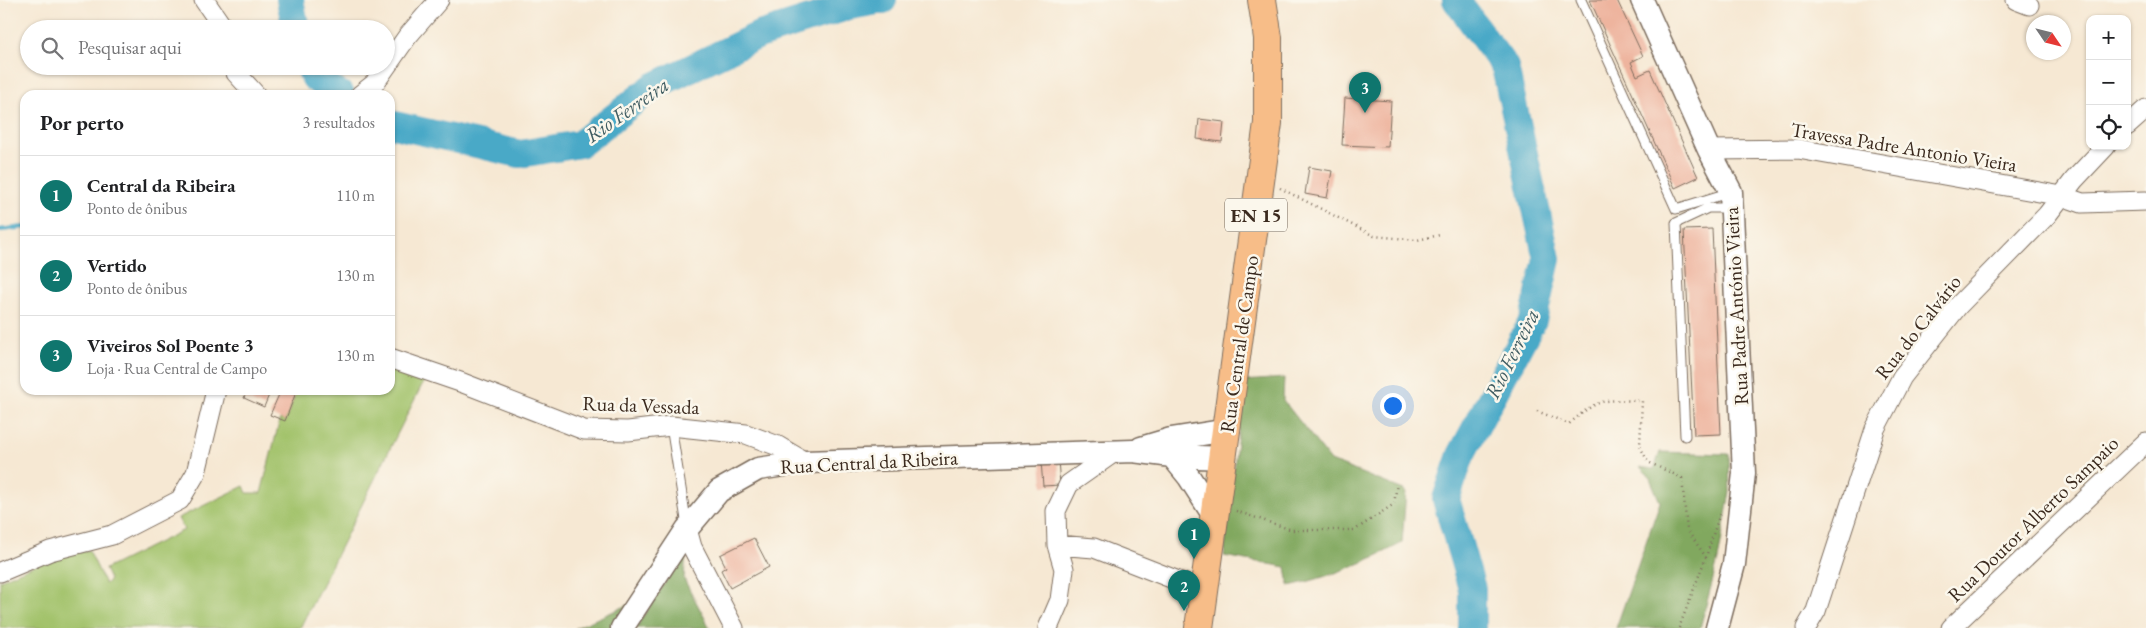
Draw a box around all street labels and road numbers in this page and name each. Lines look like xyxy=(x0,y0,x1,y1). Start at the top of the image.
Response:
street label: Travessa Padre Antonio Vieira xyxy=(1789,116,2019,178)
road number: EN 15 xyxy=(1225,198,1287,232)
street label: Rua Padre António Vieira xyxy=(1718,206,1754,406)
street label: Rua Central de Campo xyxy=(1214,253,1264,434)
street label: Rua do Calvário xyxy=(1869,269,1967,385)
street label: Rua da Vessada xyxy=(582,390,700,420)
street label: Rua Doutor Alberto Sampaio xyxy=(1942,430,2124,608)
street label: Rua Central da Ribeira xyxy=(779,444,959,480)

